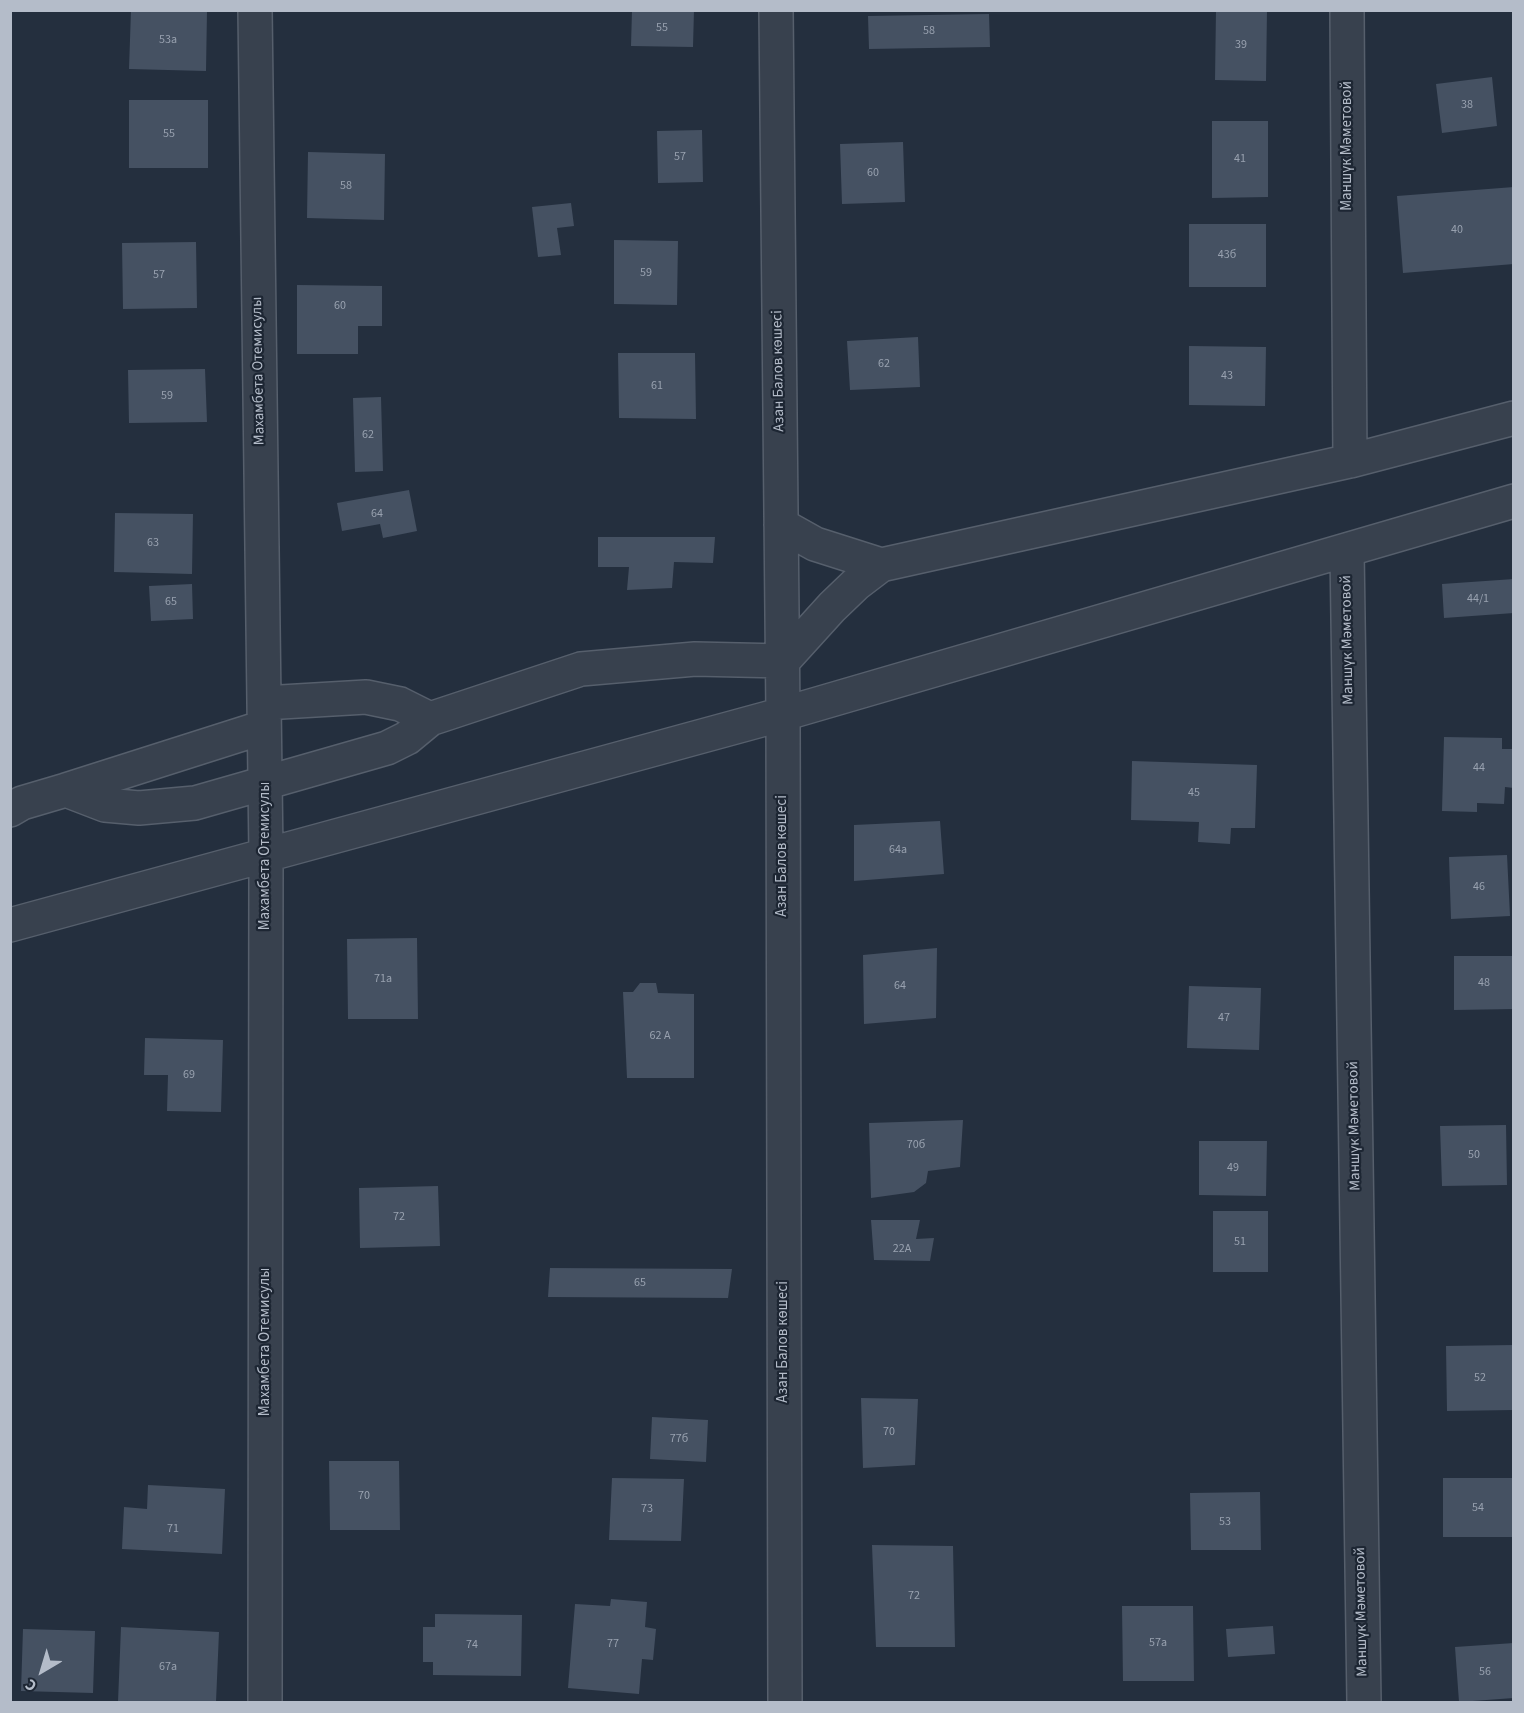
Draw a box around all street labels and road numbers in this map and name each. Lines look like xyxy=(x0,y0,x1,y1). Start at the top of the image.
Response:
street label: Маншүк Мәметовой xyxy=(1339,81,1357,211)
street label: Махамбета Отемисулы xyxy=(249,297,269,445)
street label: Азан Балов көшесі xyxy=(769,310,789,432)
street label: Маншүк Мәметовой xyxy=(1338,575,1358,705)
street label: Махамбета Отемисулы xyxy=(257,782,275,930)
street label: Азан Балов көшесі xyxy=(774,795,792,917)
street label: Маншүк Мәметовой xyxy=(1345,1061,1365,1191)
street label: Махамбета Отемисулы xyxy=(257,1268,275,1416)
street label: Азан Балов көшесі xyxy=(775,1281,793,1403)
street label: Маншүк Мәметовой xyxy=(1352,1547,1372,1677)

